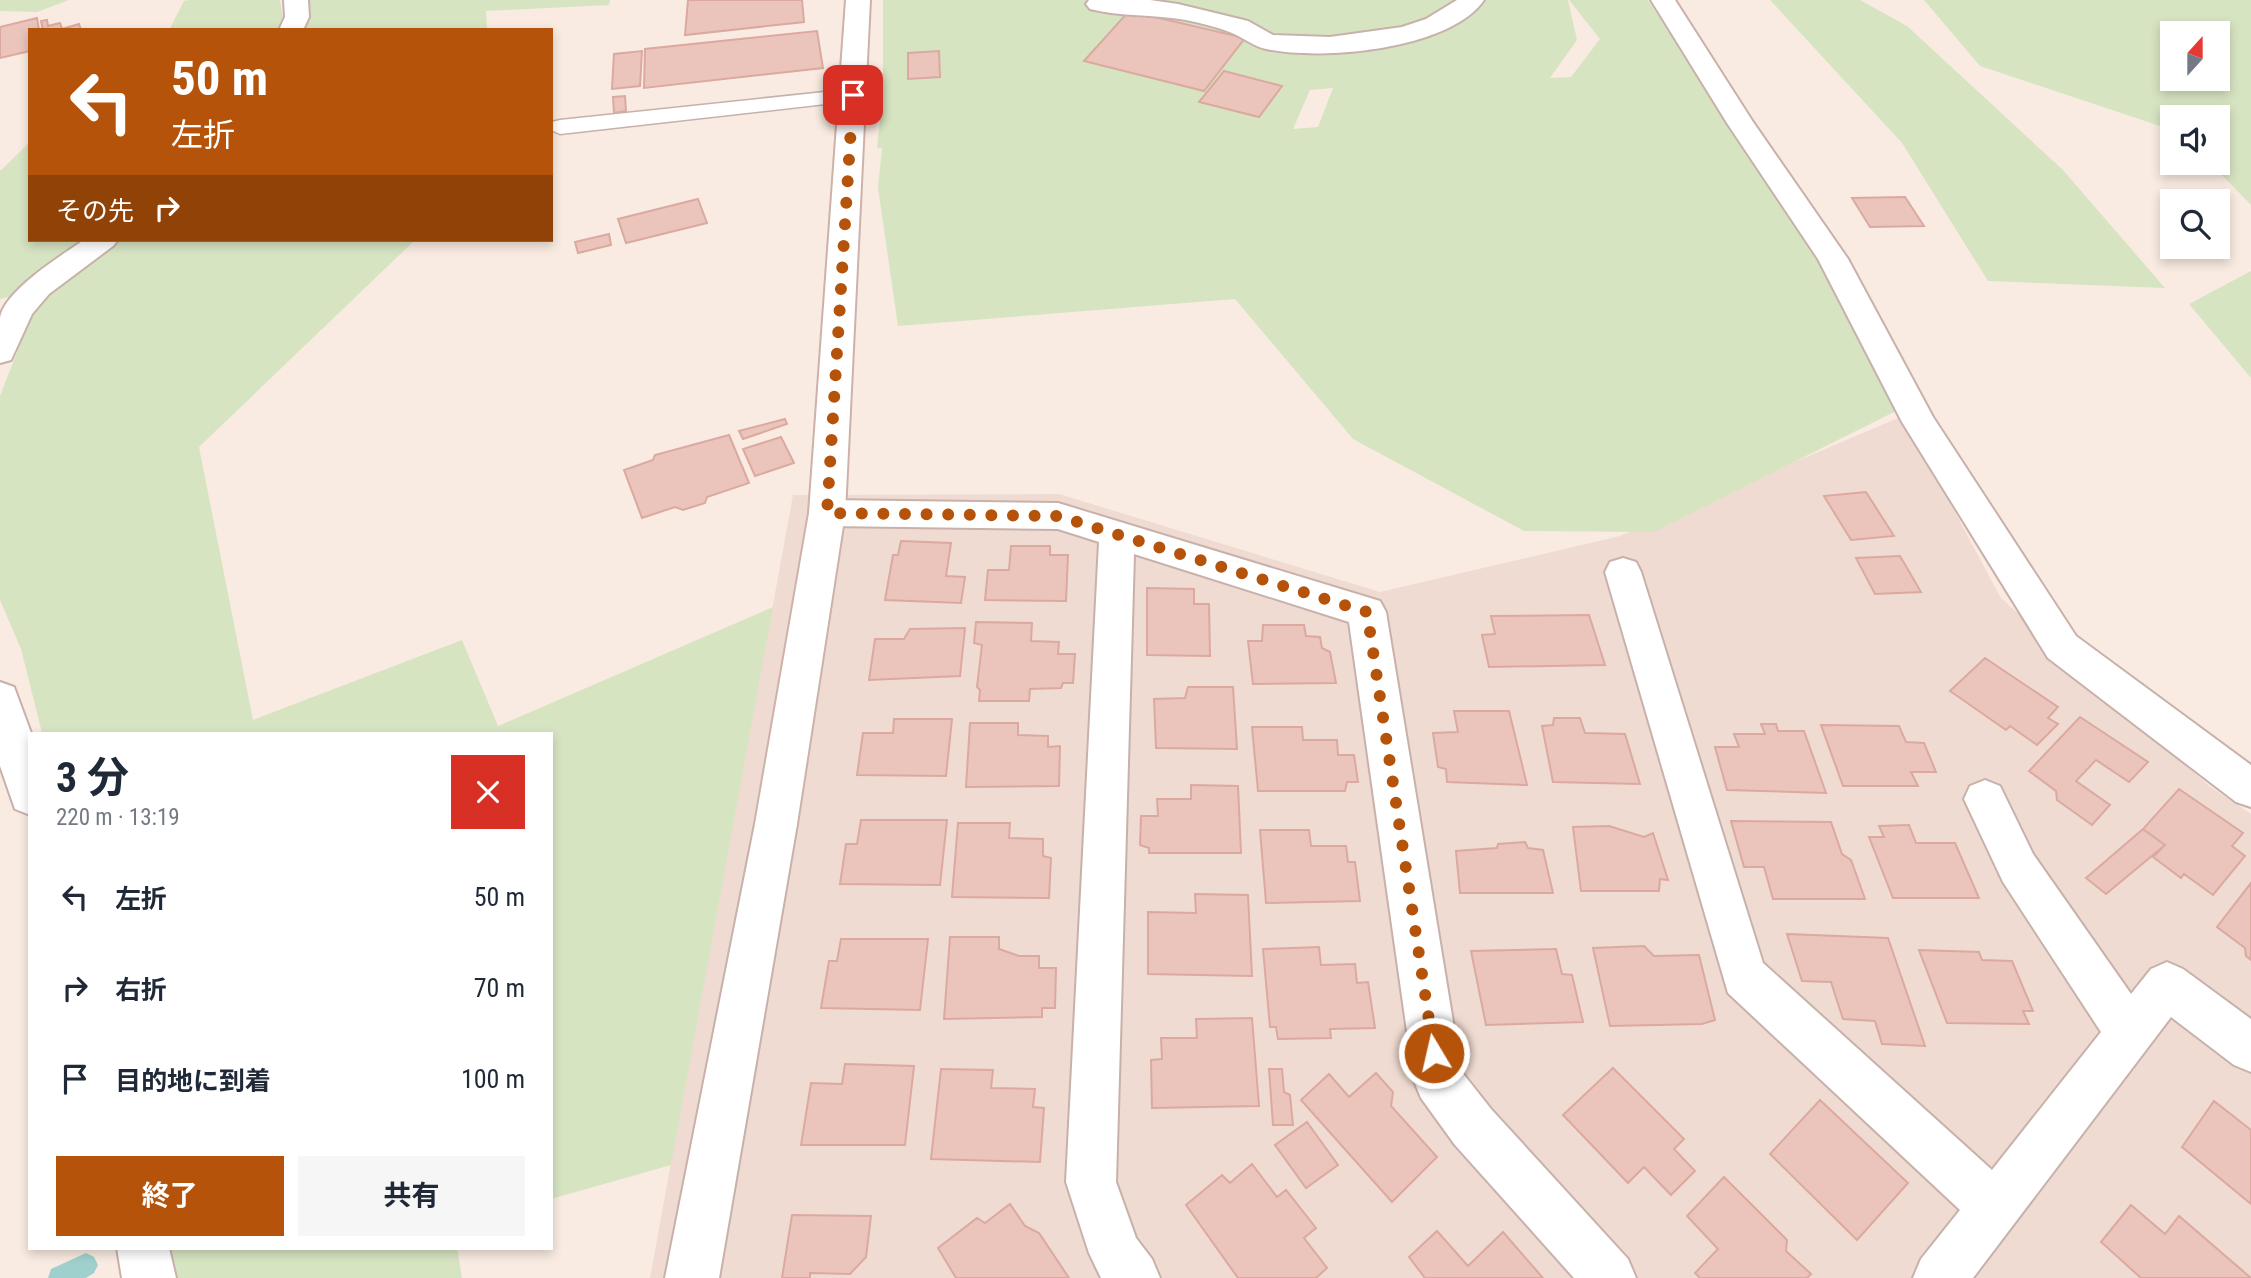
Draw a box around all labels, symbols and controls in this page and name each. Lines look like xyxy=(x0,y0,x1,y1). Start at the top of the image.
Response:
north arrow xyxy=(2160,21,2230,91)
map controls xyxy=(2160,21,2230,259)
text: 50 m xyxy=(171,50,268,107)
icon: left xyxy=(56,56,147,147)
pin xyxy=(823,65,883,125)
icon: arrive xyxy=(834,76,872,114)
button: sound xyxy=(2160,105,2230,175)
text: 左折 xyxy=(171,116,235,154)
icon: right xyxy=(148,189,186,227)
button: search xyxy=(2160,189,2230,259)
text: その先 xyxy=(56,196,134,226)
text: 3 分 xyxy=(56,753,129,802)
button: close xyxy=(451,755,525,829)
text: 220 m · 13:19 xyxy=(56,804,180,831)
icon: left xyxy=(56,878,94,916)
text: 50 m xyxy=(474,882,525,912)
text: 左折 xyxy=(115,884,167,914)
icon: right xyxy=(56,969,94,1007)
text: 70 m xyxy=(474,973,525,1003)
text: 右折 xyxy=(115,975,167,1005)
position arrow xyxy=(1397,1016,1471,1090)
icon: arrive xyxy=(56,1060,94,1098)
text: 100 m xyxy=(461,1064,525,1094)
text: 目的地に到着 xyxy=(115,1066,271,1096)
button: 終了 xyxy=(56,1156,284,1236)
button: 共有 xyxy=(298,1156,525,1236)

